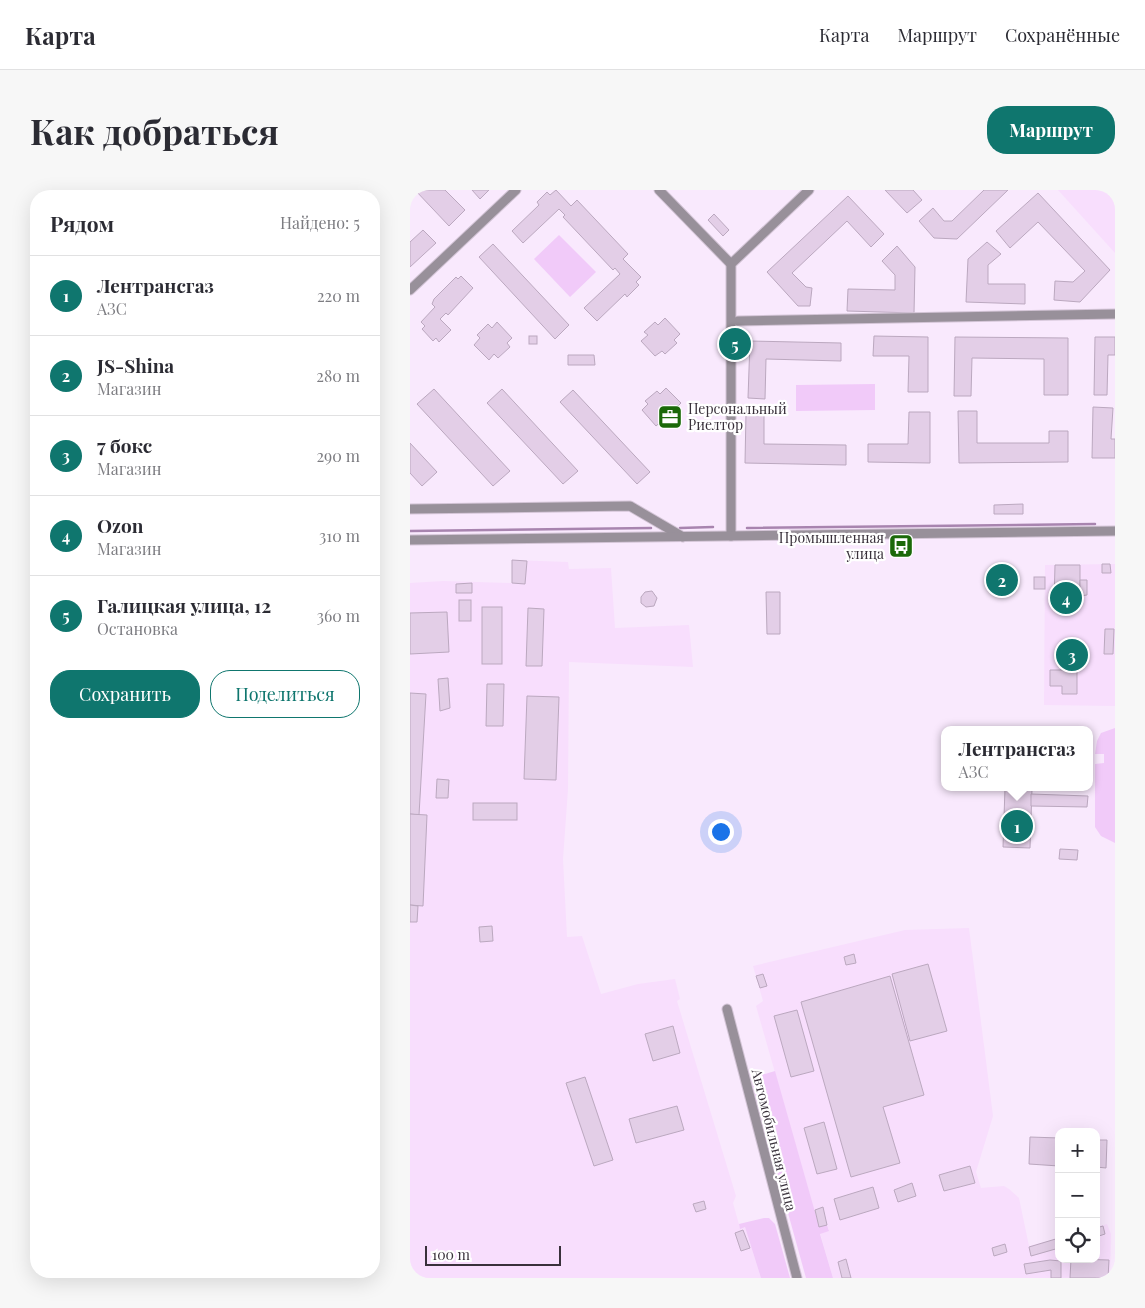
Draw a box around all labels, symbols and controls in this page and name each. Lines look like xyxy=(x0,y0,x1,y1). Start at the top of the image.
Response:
text: Карта xyxy=(25,19,96,51)
text: Карта xyxy=(819,23,869,47)
text: Маршрут xyxy=(897,23,977,47)
text: Сохранённые xyxy=(1005,23,1120,47)
button: Маршрут xyxy=(987,106,1115,154)
text: Как добраться xyxy=(30,107,279,154)
text: Рядом xyxy=(50,209,114,237)
text: Найдено: 5 xyxy=(280,212,360,233)
text: Лентрансгаз xyxy=(97,272,214,298)
text: 1 xyxy=(63,285,69,306)
text: 220 m xyxy=(317,285,360,306)
text: АЗС xyxy=(97,298,127,319)
pin: 5 xyxy=(719,325,751,363)
text: JS-Shina xyxy=(97,352,174,378)
text: 2 xyxy=(62,365,70,386)
text: 280 m xyxy=(316,365,360,386)
text: Магазин xyxy=(97,378,162,399)
place label: Персональный Риелтор xyxy=(688,399,787,434)
office icon: Персональный Риелтор xyxy=(657,404,683,430)
text: 7 бокс xyxy=(97,432,152,458)
text: 3 xyxy=(62,445,70,466)
text: 290 m xyxy=(316,445,360,466)
text: Магазин xyxy=(97,458,162,479)
text: Ozon xyxy=(97,512,143,538)
text: 4 xyxy=(62,525,70,546)
text: 310 m xyxy=(319,525,360,546)
place label: Промышленная улица xyxy=(779,528,884,563)
bus stop icon: Промышленная улица xyxy=(888,533,914,559)
text: Магазин xyxy=(97,538,162,559)
pin: 2 xyxy=(986,561,1018,599)
pin: 4 xyxy=(1050,579,1082,617)
text: Галицкая улица, 12 xyxy=(97,592,271,618)
text: 5 xyxy=(62,605,70,626)
text: 360 m xyxy=(317,605,360,626)
text: Остановка xyxy=(97,618,178,639)
pin: 3 xyxy=(1056,636,1088,674)
button: Сохранить xyxy=(50,670,200,718)
button: Поделиться xyxy=(210,670,360,718)
popup xyxy=(941,726,1093,791)
text: Лентрансгаз xyxy=(959,735,1075,761)
text: АЗС xyxy=(959,761,988,782)
pin: 1 xyxy=(1001,807,1033,845)
your location xyxy=(708,819,734,845)
street label: Автомобильная улица xyxy=(747,1066,801,1213)
map controls xyxy=(1055,1128,1100,1263)
button: + xyxy=(1055,1128,1100,1173)
button: − xyxy=(1055,1173,1100,1218)
button: locate xyxy=(1055,1218,1100,1263)
scale bar xyxy=(425,1243,561,1266)
text: 100 m xyxy=(432,1245,470,1264)

